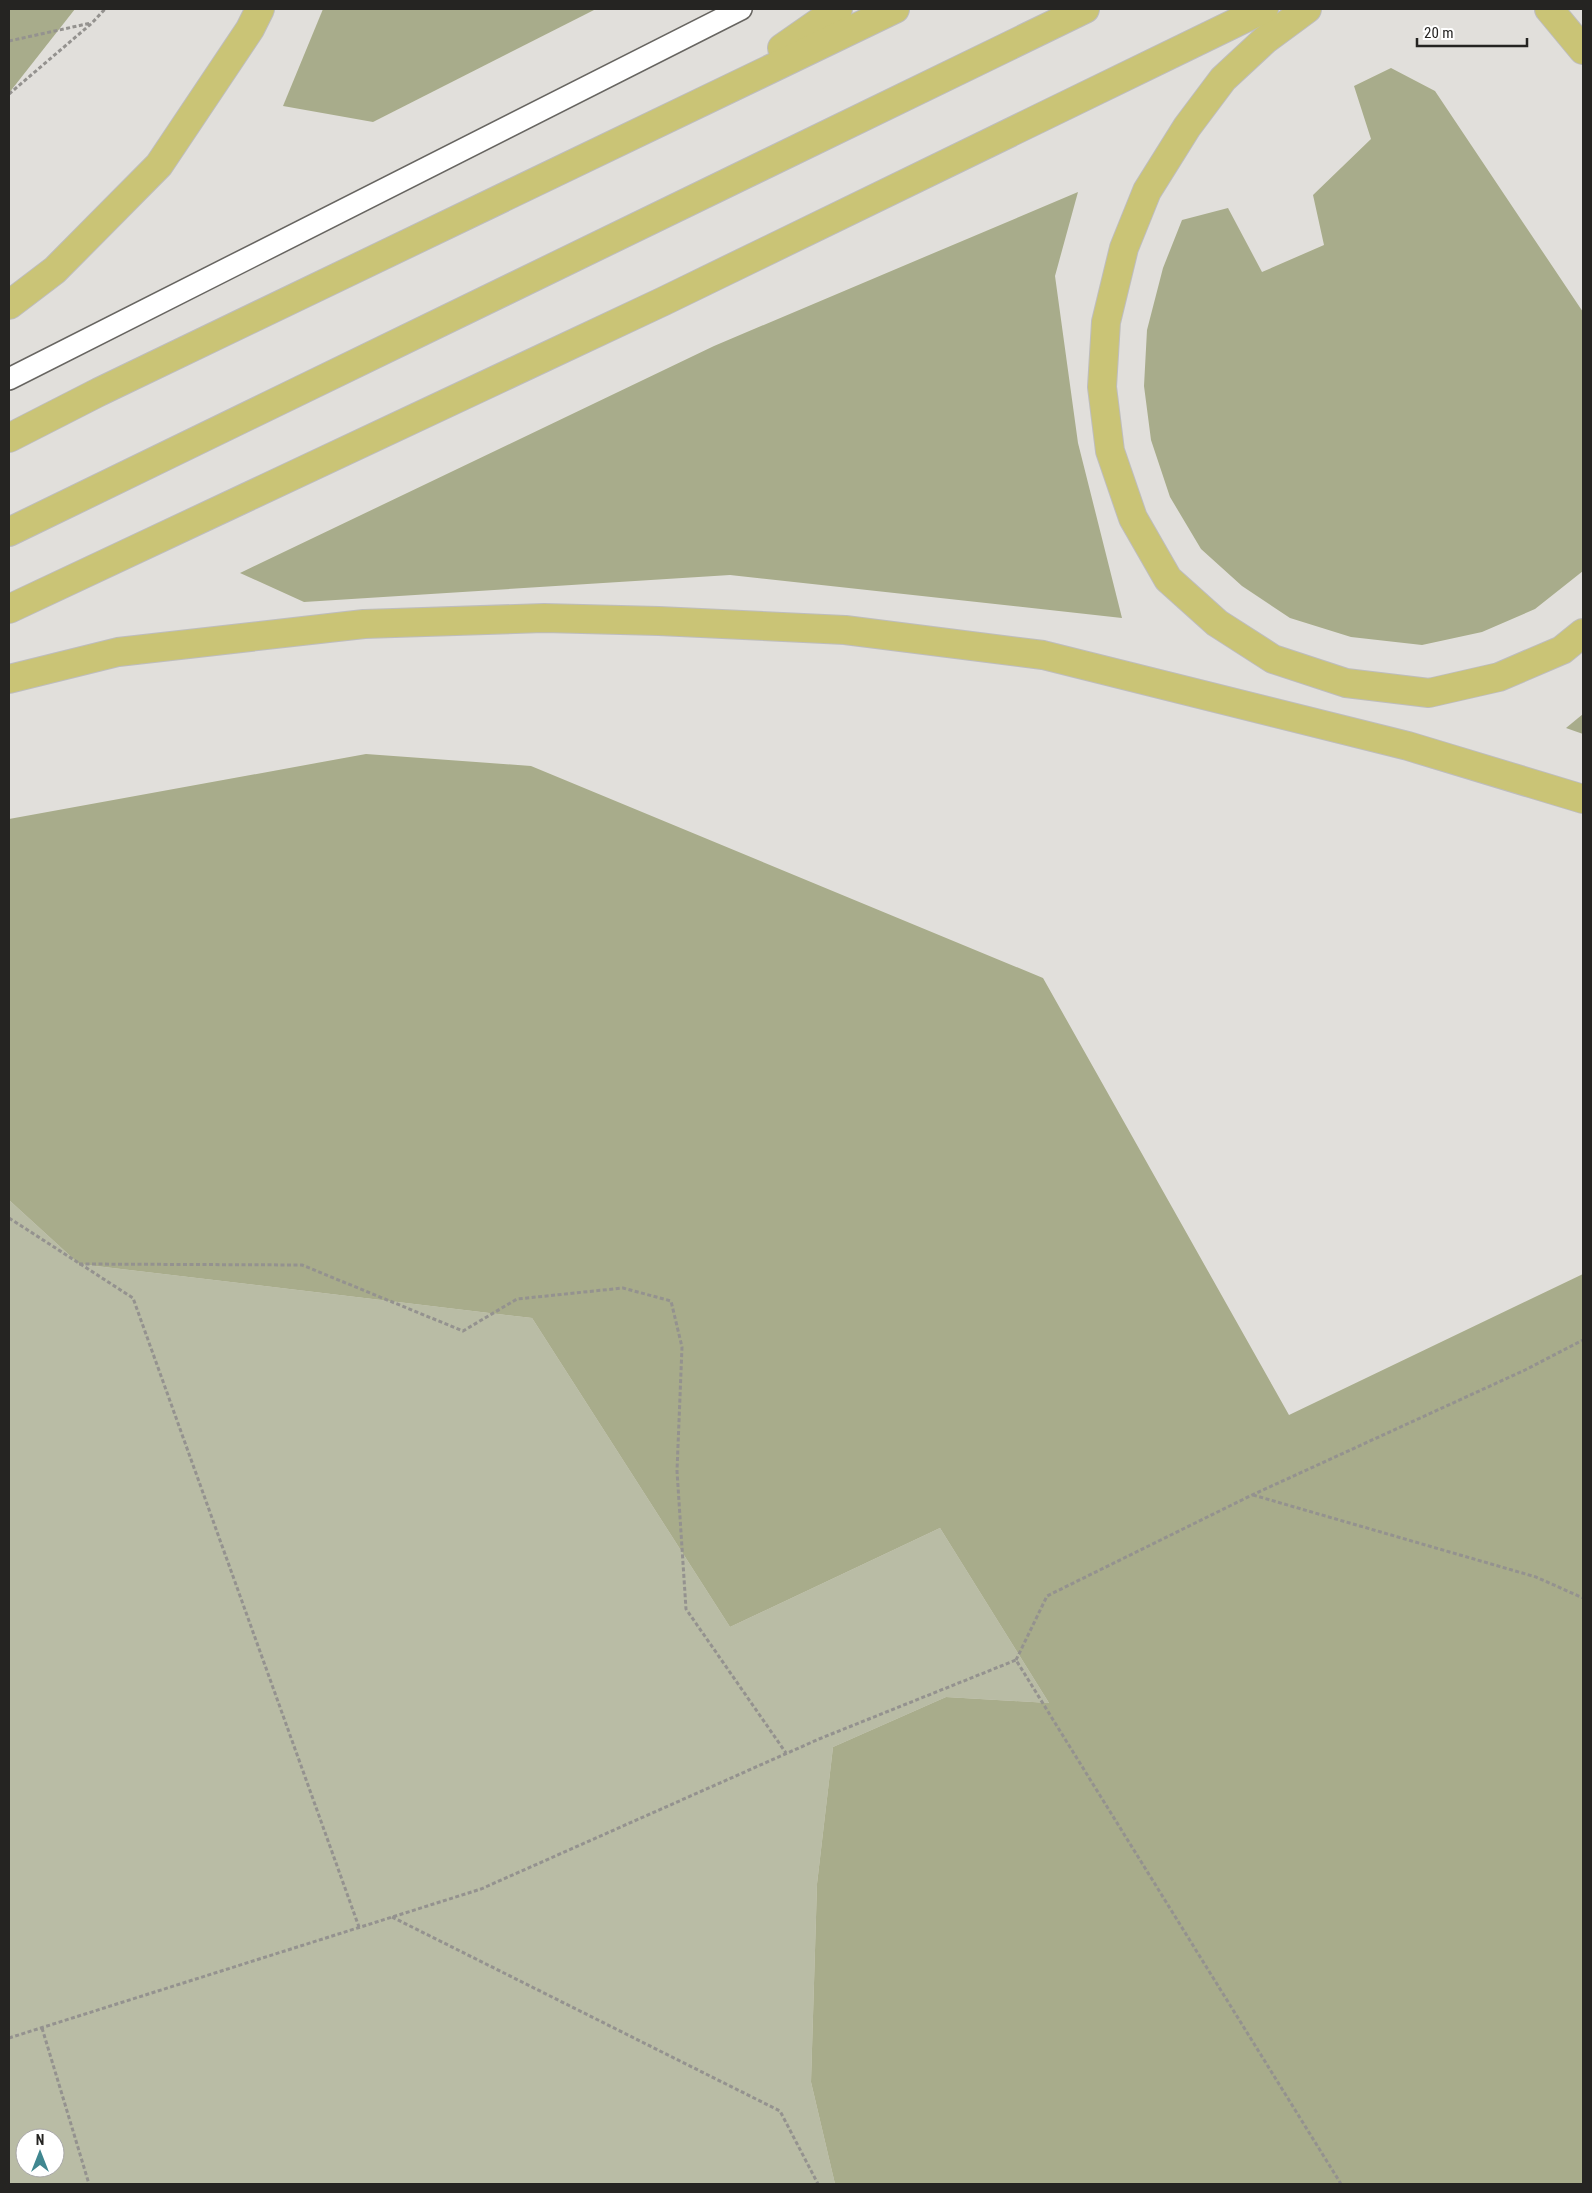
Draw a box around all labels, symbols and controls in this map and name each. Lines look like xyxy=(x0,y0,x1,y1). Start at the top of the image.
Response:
scale bar xyxy=(1417,15,1527,47)
text: 20 m xyxy=(1424,24,1454,42)
north arrow xyxy=(15,2128,65,2178)
text: N xyxy=(36,2132,44,2148)

